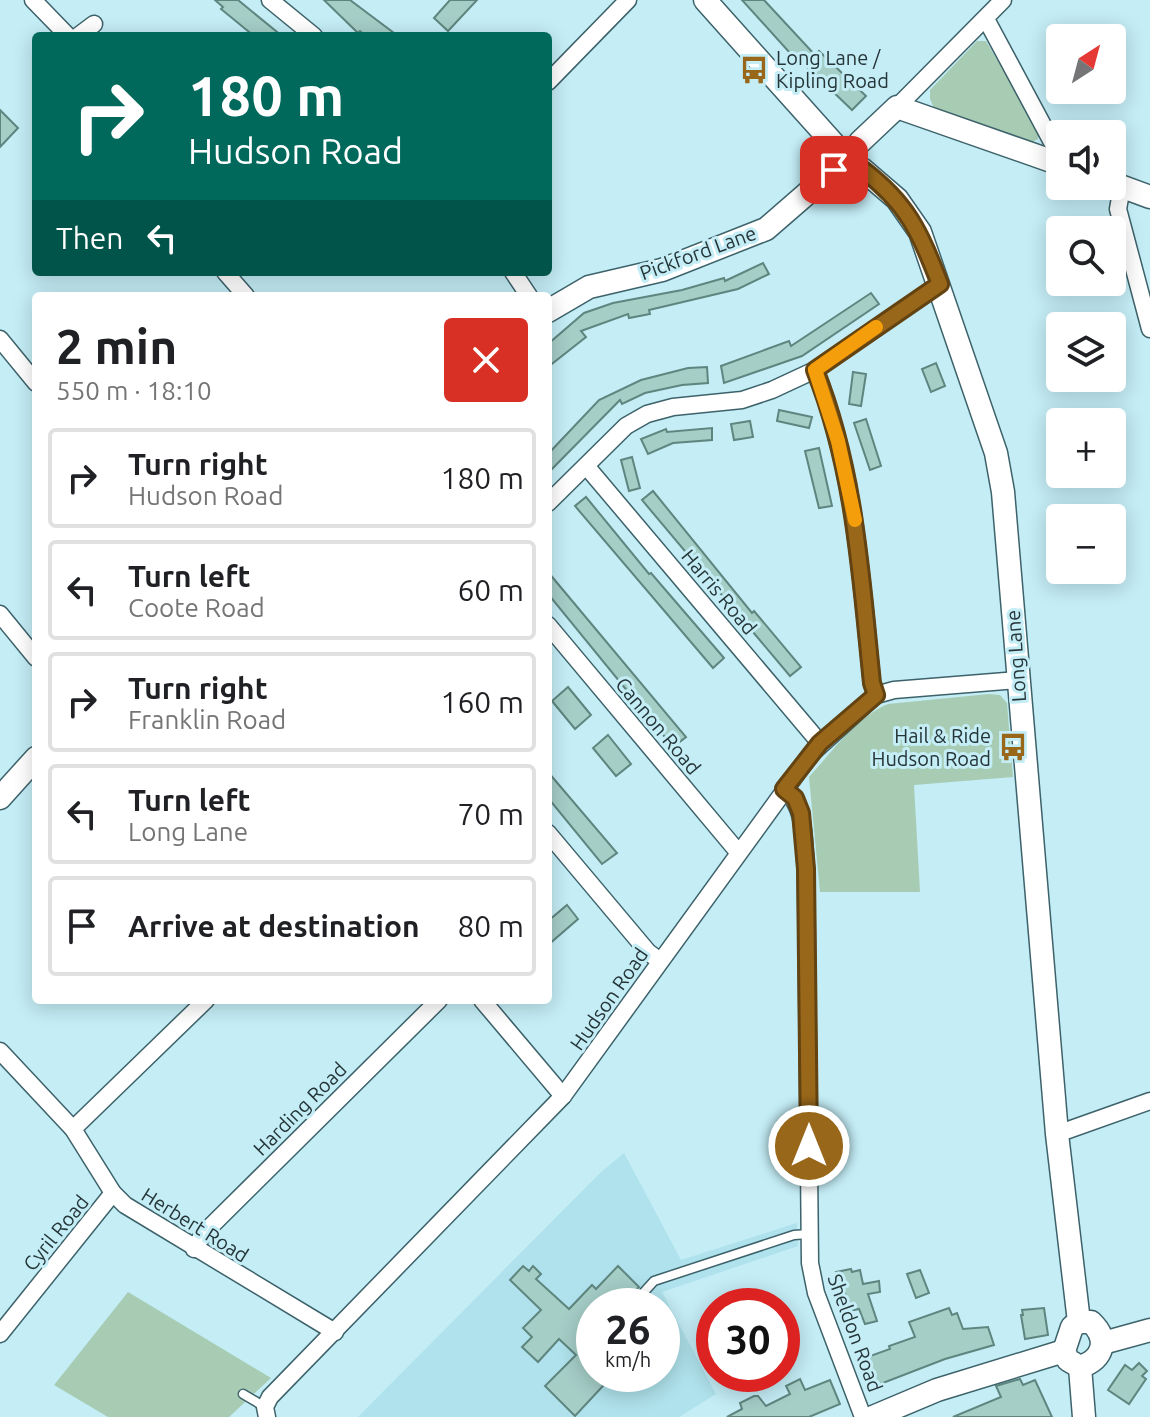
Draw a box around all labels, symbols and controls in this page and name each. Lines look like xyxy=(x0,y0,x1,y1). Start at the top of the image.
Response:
north arrow xyxy=(1046,24,1126,104)
map controls xyxy=(1046,24,1126,584)
place label: Long Lane / Kipling Road xyxy=(776,46,889,92)
bus stop icon: Long Lane / Kipling Road xyxy=(739,55,769,85)
icon: right xyxy=(56,64,160,168)
text: 180 m xyxy=(188,64,344,127)
button: sound xyxy=(1046,120,1126,200)
text: Hudson Road xyxy=(188,130,403,171)
pin xyxy=(800,136,868,204)
icon: arrive xyxy=(812,148,856,192)
icon: left xyxy=(140,216,184,260)
button: search xyxy=(1046,216,1126,296)
text: Then xyxy=(56,221,124,255)
street label: Pickford Lane xyxy=(636,221,759,284)
button: layers xyxy=(1046,312,1126,392)
button: close xyxy=(444,318,528,402)
text: 2 min xyxy=(56,319,177,373)
text: 550 m · 18:10 xyxy=(56,376,212,405)
button: + xyxy=(1046,408,1126,488)
text: Turn right xyxy=(128,447,268,481)
icon: right xyxy=(60,456,104,500)
text: 180 m xyxy=(440,461,524,495)
text: Hudson Road xyxy=(128,481,283,510)
button: − xyxy=(1046,504,1126,584)
street label: Harris Road xyxy=(677,545,761,639)
text: Turn left xyxy=(128,559,250,593)
icon: left xyxy=(60,568,104,612)
text: 60 m xyxy=(457,573,524,607)
text: Coote Road xyxy=(128,593,265,622)
street label: Long Lane xyxy=(1001,609,1030,703)
text: Turn right xyxy=(128,671,268,705)
street label: Cannon Road xyxy=(611,673,706,779)
icon: right xyxy=(60,680,104,724)
text: 160 m xyxy=(440,685,524,719)
text: Franklin Road xyxy=(128,705,286,734)
place label: Hail & Ride Hudson Road xyxy=(871,724,991,770)
bus stop icon: Hail & Ride Hudson Road xyxy=(998,732,1028,762)
text: Turn left xyxy=(128,783,250,817)
icon: left xyxy=(60,792,104,836)
text: 70 m xyxy=(457,797,524,831)
text: Long Lane xyxy=(128,817,248,846)
icon: arrive xyxy=(60,904,104,948)
text: Arrive at destination xyxy=(128,909,420,943)
text: 80 m xyxy=(457,909,524,943)
street label: Hudson Road xyxy=(565,943,652,1054)
street label: Harding Road xyxy=(248,1057,351,1160)
position arrow xyxy=(767,1104,851,1188)
street label: Herbert Road xyxy=(138,1183,253,1267)
street label: Cyril Road xyxy=(18,1190,93,1275)
street label: Sheldon Road xyxy=(824,1271,887,1395)
speed limit sign: 30 xyxy=(696,1288,800,1392)
text: 26 xyxy=(605,1307,651,1352)
text: km/h xyxy=(605,1348,651,1371)

